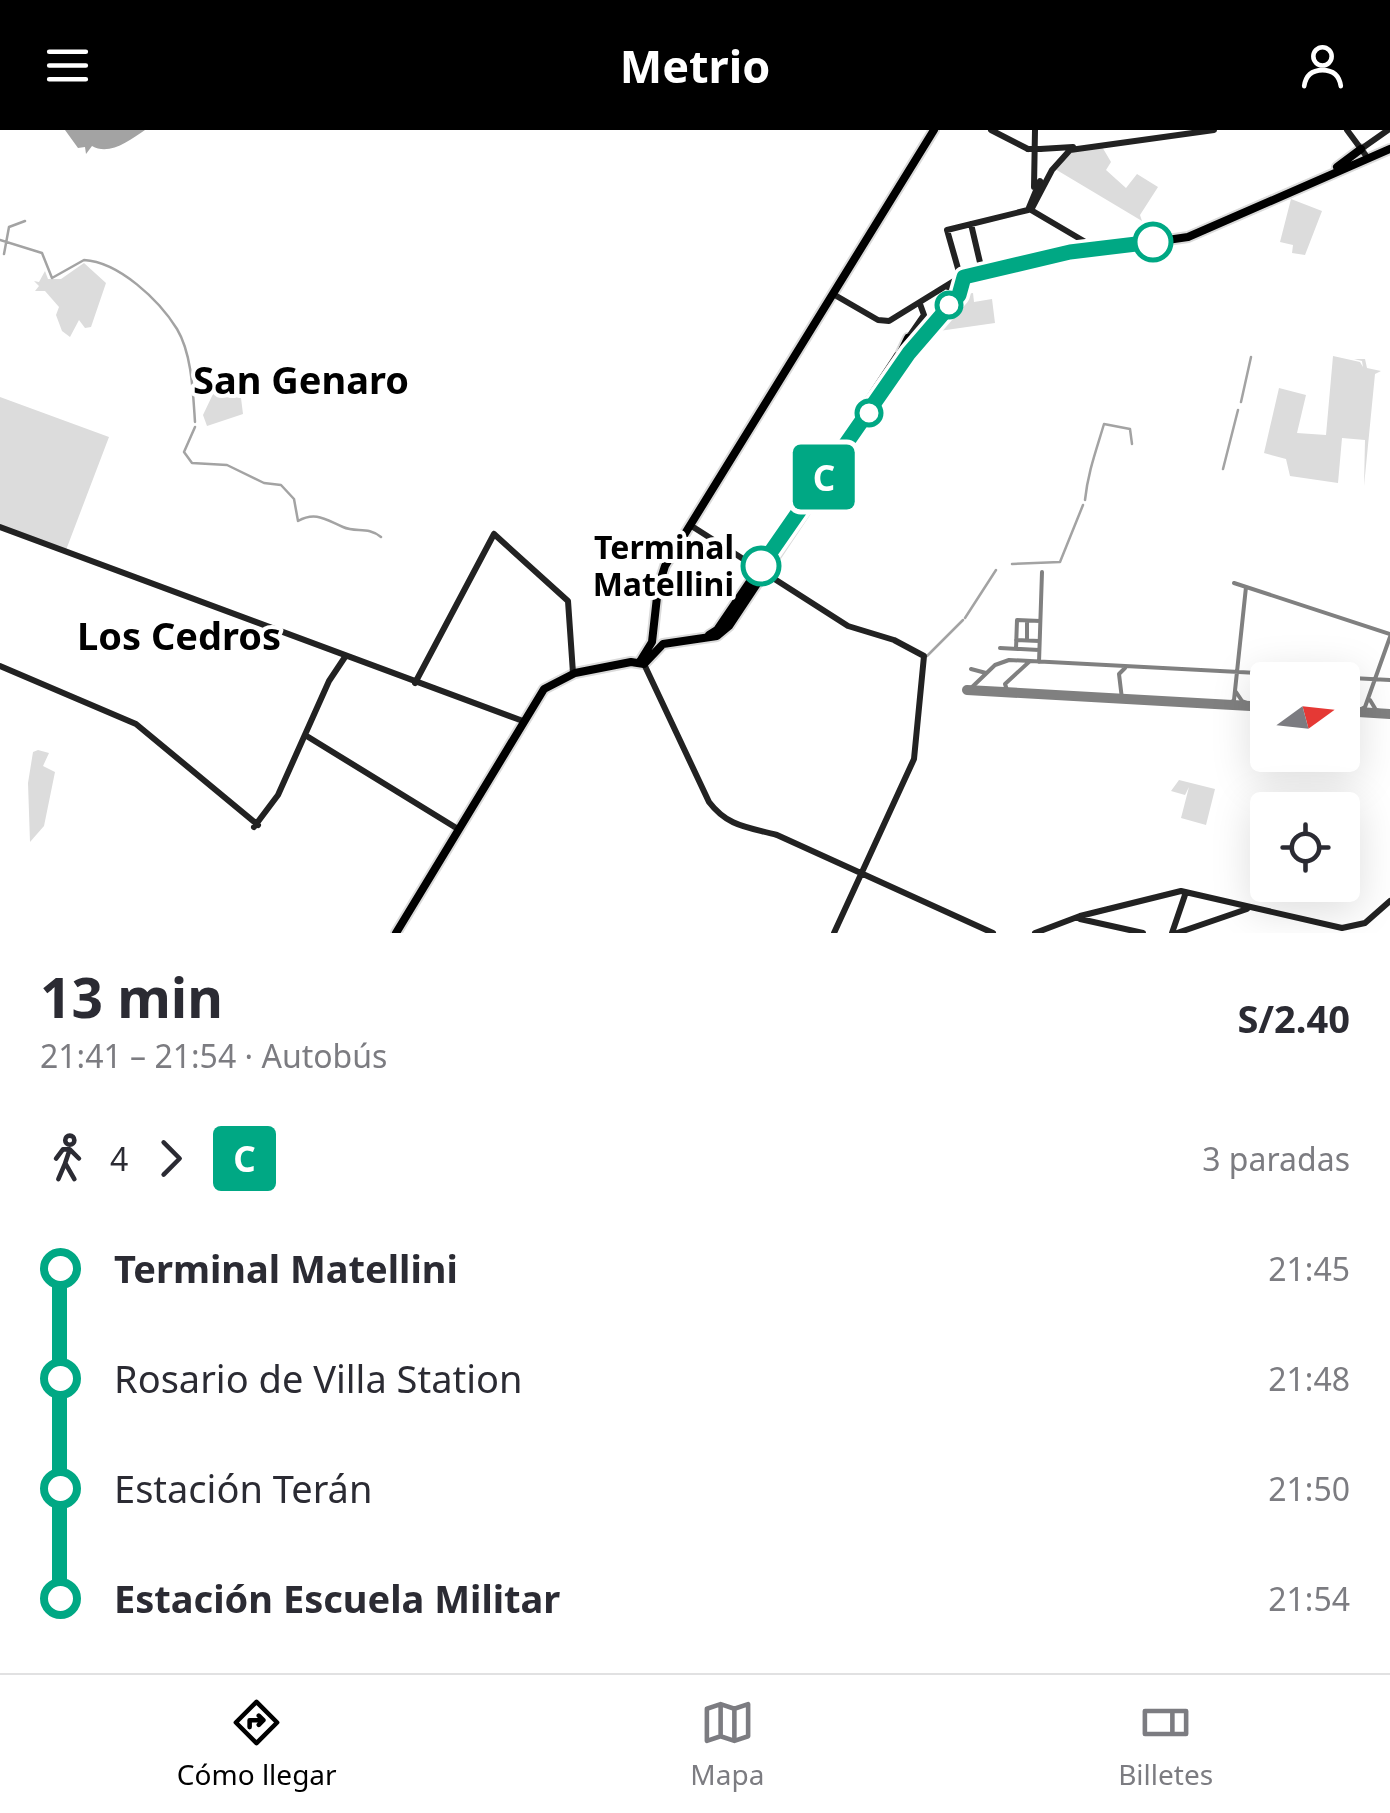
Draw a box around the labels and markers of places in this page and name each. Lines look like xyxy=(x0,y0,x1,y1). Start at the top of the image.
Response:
unlabelled marker xyxy=(1134,223,1172,261)
unlabelled marker xyxy=(936,292,962,318)
unlabelled marker xyxy=(856,400,882,426)
place label: Terminal Matellini xyxy=(593,525,734,605)
marker: Terminal Matellini xyxy=(742,547,780,585)

